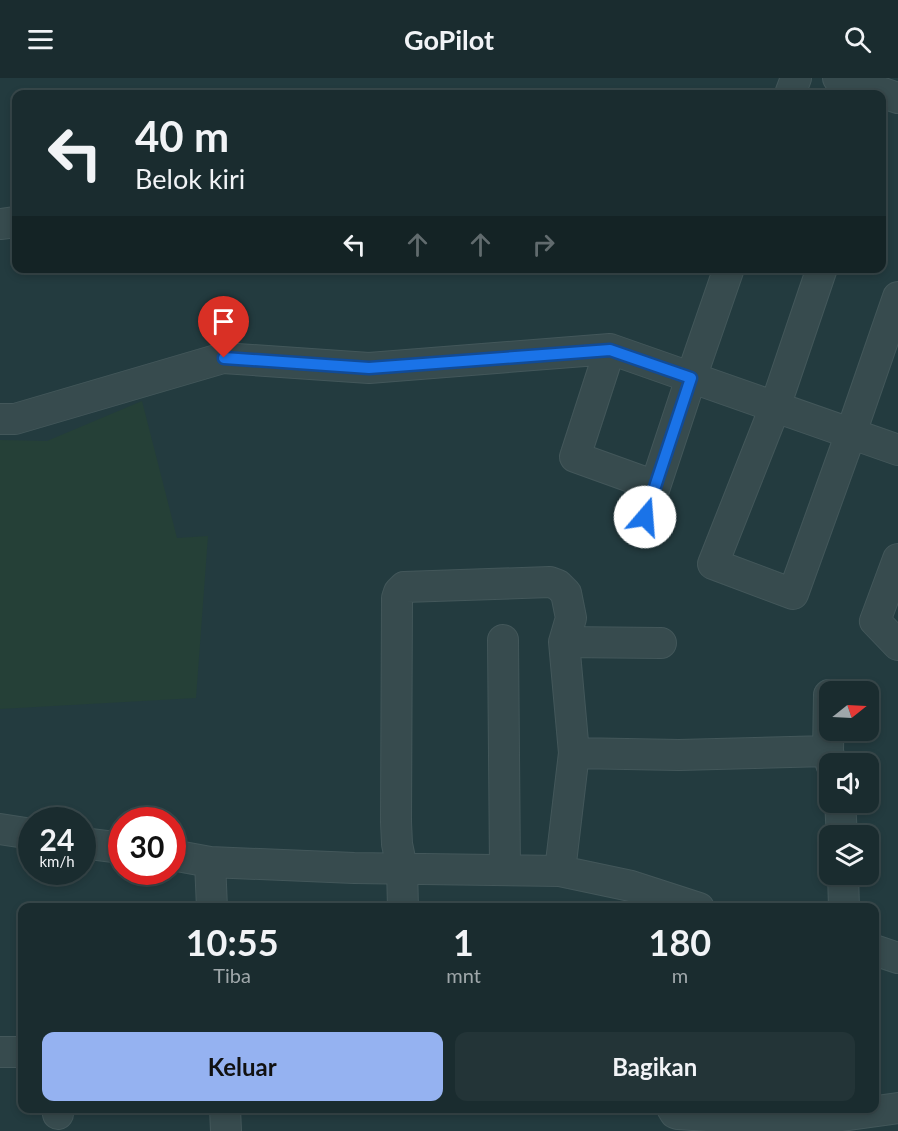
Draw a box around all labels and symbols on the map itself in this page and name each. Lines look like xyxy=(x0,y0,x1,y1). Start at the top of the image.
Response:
pin xyxy=(198,296,249,358)
position arrow xyxy=(613,485,677,549)
north arrow xyxy=(819,681,879,741)
speed limit sign: 30 xyxy=(108,807,186,885)

